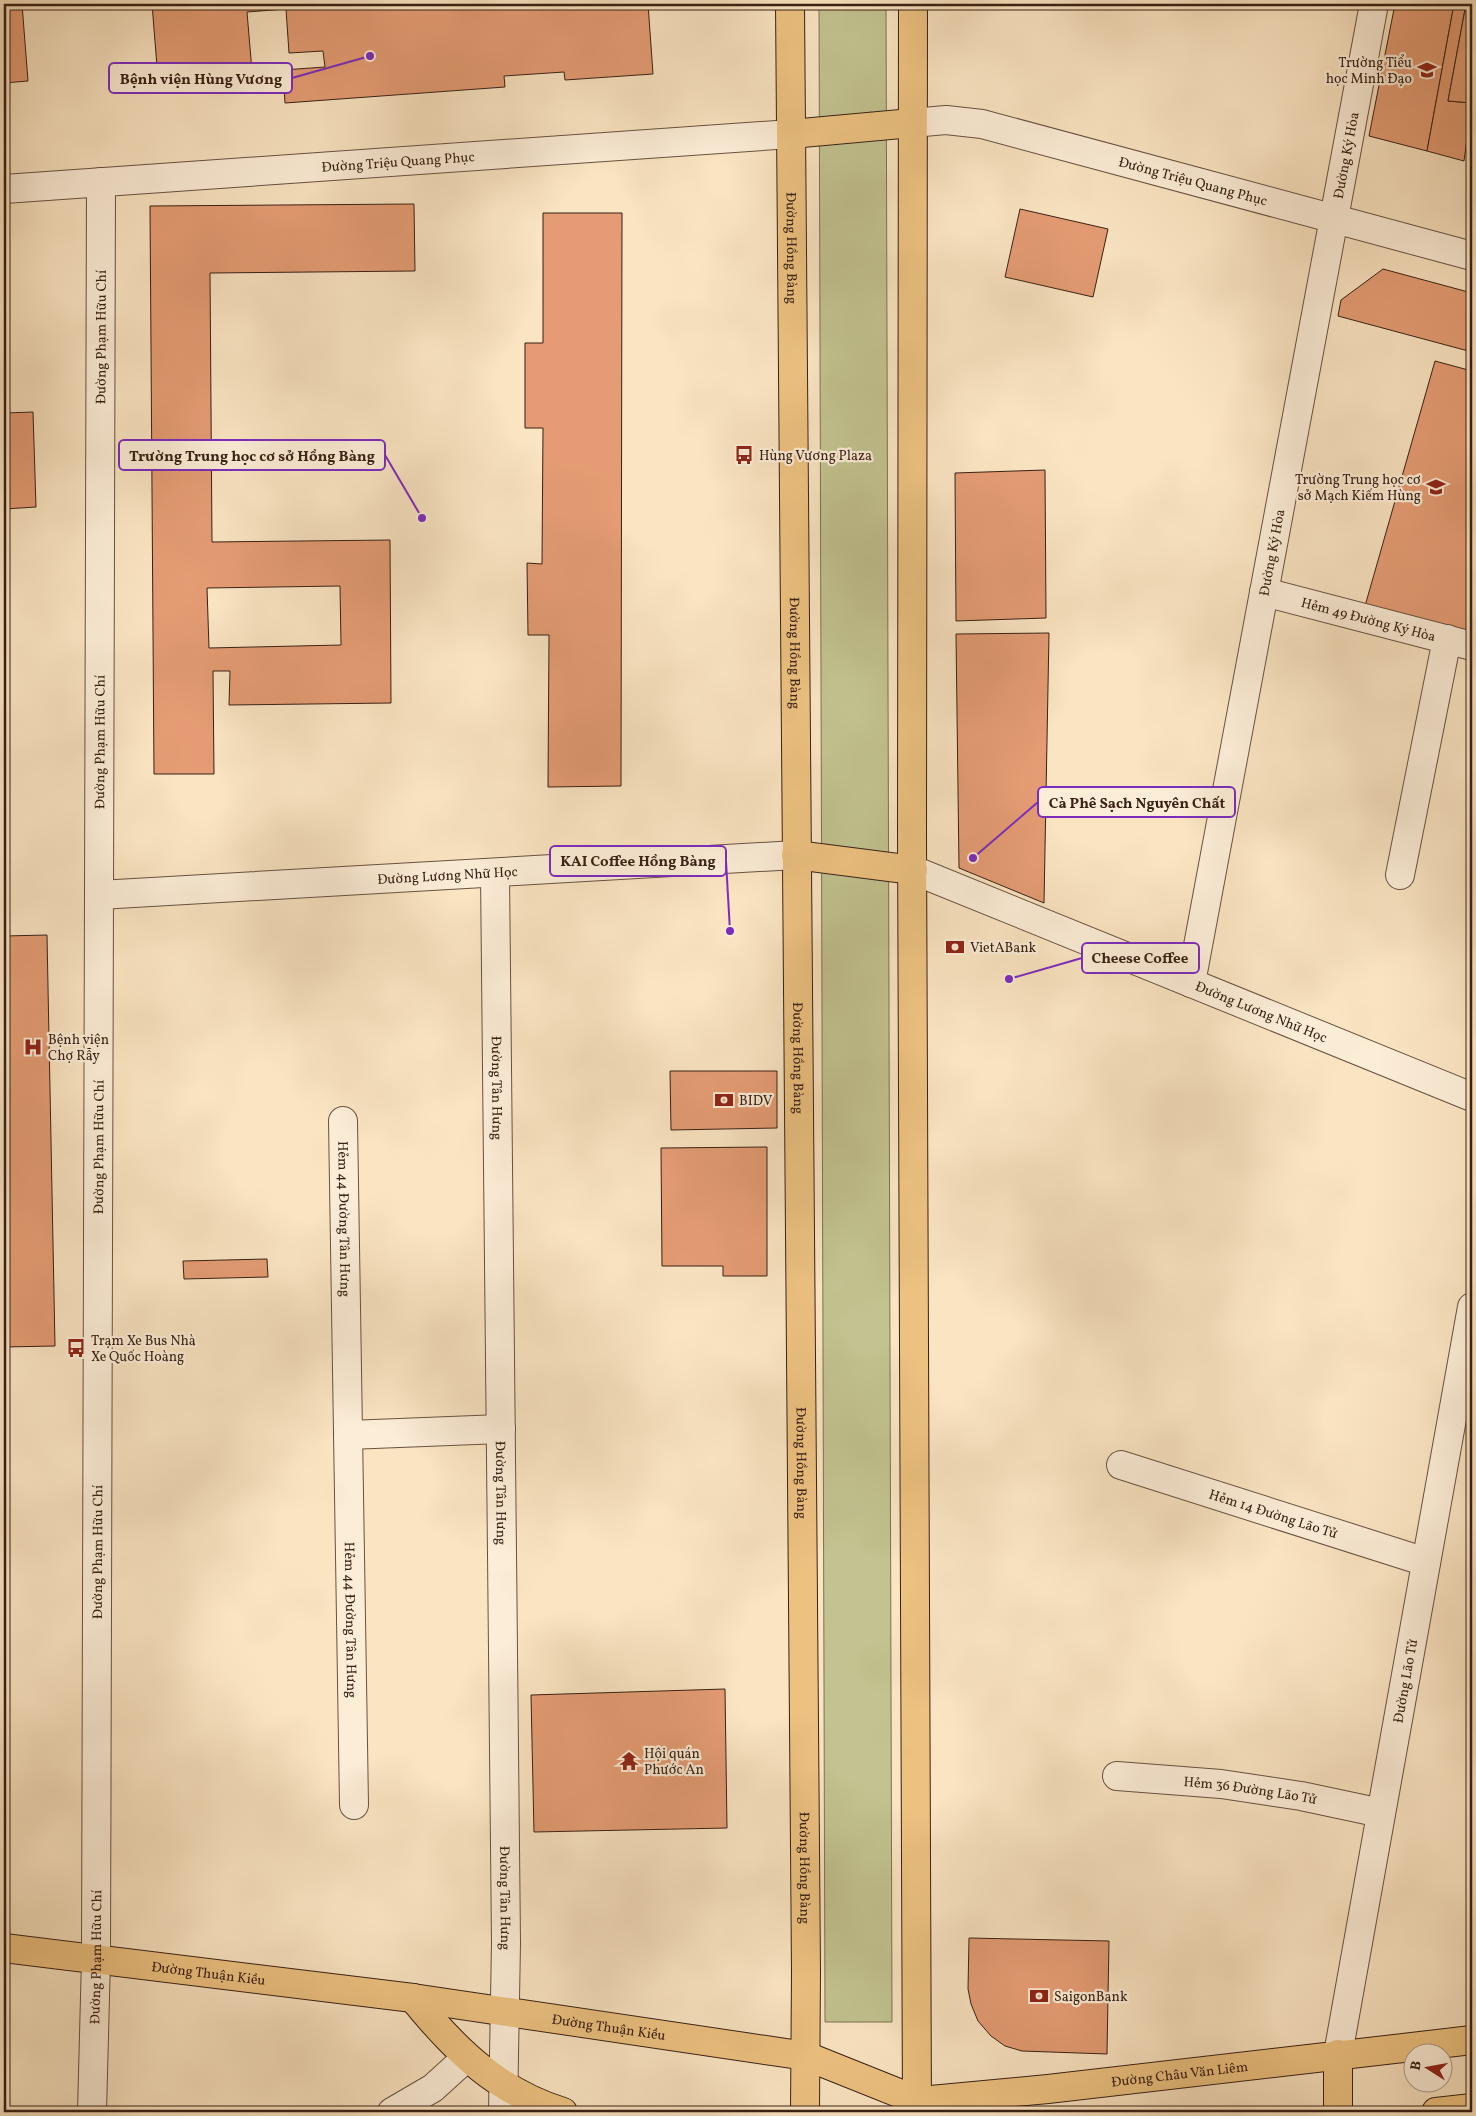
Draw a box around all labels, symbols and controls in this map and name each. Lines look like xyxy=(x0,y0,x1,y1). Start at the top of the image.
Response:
place label: Trường Tiểu học Minh Đạo xyxy=(1326,54,1412,89)
school or university icon: Trường Tiểu học Minh Đạo xyxy=(1416,59,1438,81)
callout: Bệnh viện Hùng Vương xyxy=(109,63,292,93)
text: Bệnh viện Hùng Vương xyxy=(120,70,282,91)
street label: Đường Ký Hòa xyxy=(1330,111,1365,201)
street label: Đường Triệu Quang Phục xyxy=(321,148,475,178)
street label: Đường Triệu Quang Phục xyxy=(1116,153,1269,211)
street label: Đường Hồng Bàng xyxy=(781,192,800,304)
street label: Đường Phạm Hữu Chí xyxy=(92,269,112,404)
callout: Trường Trung học cơ sở Hồng Bàng xyxy=(119,440,385,470)
bus stop icon: Hùng Vương Plaza xyxy=(733,444,755,466)
text: Trường Trung học cơ sở Hồng Bàng xyxy=(129,447,375,468)
place label: Hùng Vương Plaza xyxy=(759,447,872,466)
place label: Trường Trung học cơ sở Mạch Kiếm Hùng xyxy=(1295,471,1421,506)
school or university icon: Trường Trung học cơ sở Mạch Kiếm Hùng xyxy=(1425,476,1447,498)
street label: Đường Ký Hòa xyxy=(1256,508,1290,598)
street label: Hẻm 49 Đường Ký Hòa xyxy=(1299,594,1438,647)
street label: Đường Hồng Bàng xyxy=(784,597,804,709)
street label: Đường Phạm Hữu Chí xyxy=(91,674,111,809)
callout: Cà Phê Sạch Nguyên Chất xyxy=(1038,787,1235,817)
text: Cà Phê Sạch Nguyên Chất xyxy=(1049,794,1226,815)
callout: KAI Coffee Hồng Bàng xyxy=(550,846,726,876)
text: KAI Coffee Hồng Bàng xyxy=(560,852,716,873)
street label: Đường Lương Nhữ Học xyxy=(377,863,518,890)
bank icon: VietABank xyxy=(944,936,966,958)
place label: VietABank xyxy=(970,939,1037,958)
callout: Cheese Coffee xyxy=(1082,943,1199,973)
text: Cheese Coffee xyxy=(1092,949,1189,970)
street label: Đường Lương Nhữ Học xyxy=(1192,978,1330,1048)
street label: Đường Hồng Bàng xyxy=(787,1002,807,1114)
place label: Bệnh viện Chợ Rẫy xyxy=(48,1031,109,1066)
hospital icon: Bệnh viện Chợ Rẫy xyxy=(22,1036,44,1058)
street label: Đường Tân Hưng xyxy=(486,1036,506,1140)
street label: Đường Phạm Hữu Chí xyxy=(90,1079,109,1214)
bank icon: BIDV xyxy=(713,1089,735,1111)
place label: BIDV xyxy=(739,1092,773,1111)
street label: Hẻm 44 Đường Tân Hưng xyxy=(332,1141,354,1297)
place label: Trạm Xe Bus Nhà Xe Quốc Hoàng xyxy=(91,1332,196,1367)
bus stop icon: Trạm Xe Bus Nhà Xe Quốc Hoàng xyxy=(65,1337,87,1359)
street label: Đường Hồng Bàng xyxy=(790,1407,810,1519)
street label: Đường Tân Hưng xyxy=(490,1441,510,1545)
street label: Đường Phạm Hữu Chí xyxy=(89,1484,108,1619)
street label: Hẻm 14 Đường Lão Tử xyxy=(1206,1486,1340,1544)
street label: Hẻm 44 Đường Tân Hưng xyxy=(339,1542,360,1698)
street label: Đường Lão Tử xyxy=(1390,1638,1423,1725)
place label: Hội quán Phước An xyxy=(644,1745,704,1780)
temple icon: Hội quán Phước An xyxy=(618,1750,640,1772)
street label: Hẻm 36 Đường Lão Tử xyxy=(1183,1773,1318,1810)
street label: Đường Hồng Bàng xyxy=(794,1812,814,1924)
street label: Đường Tân Hưng xyxy=(494,1846,514,1950)
street label: Đường Phạm Hữu Chí xyxy=(86,1889,107,2025)
street label: Đường Thuận Kiều xyxy=(150,1958,267,1991)
bank icon: SaigonBank xyxy=(1028,1985,1050,2007)
place label: SaigonBank xyxy=(1054,1988,1128,2007)
street label: Đường Thuận Kiều xyxy=(550,2011,667,2046)
north arrow xyxy=(1404,2044,1454,2094)
street label: Đường Châu Văn Liêm xyxy=(1110,2058,1249,2093)
text: B xyxy=(1406,2059,1427,2072)

